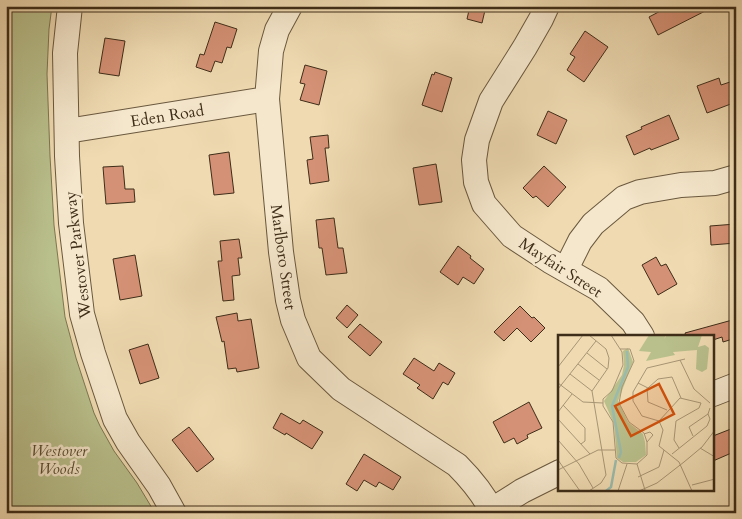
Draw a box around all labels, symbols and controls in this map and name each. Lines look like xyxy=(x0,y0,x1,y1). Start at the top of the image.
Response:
street label: Eden Road xyxy=(129,99,206,133)
street label: Westover Parkway xyxy=(59,189,97,321)
street label: Marlboro Street xyxy=(265,203,301,311)
street label: Mayfair Street xyxy=(514,233,606,303)
inset map xyxy=(558,335,714,492)
park label: Westover Woods xyxy=(31,440,88,480)

